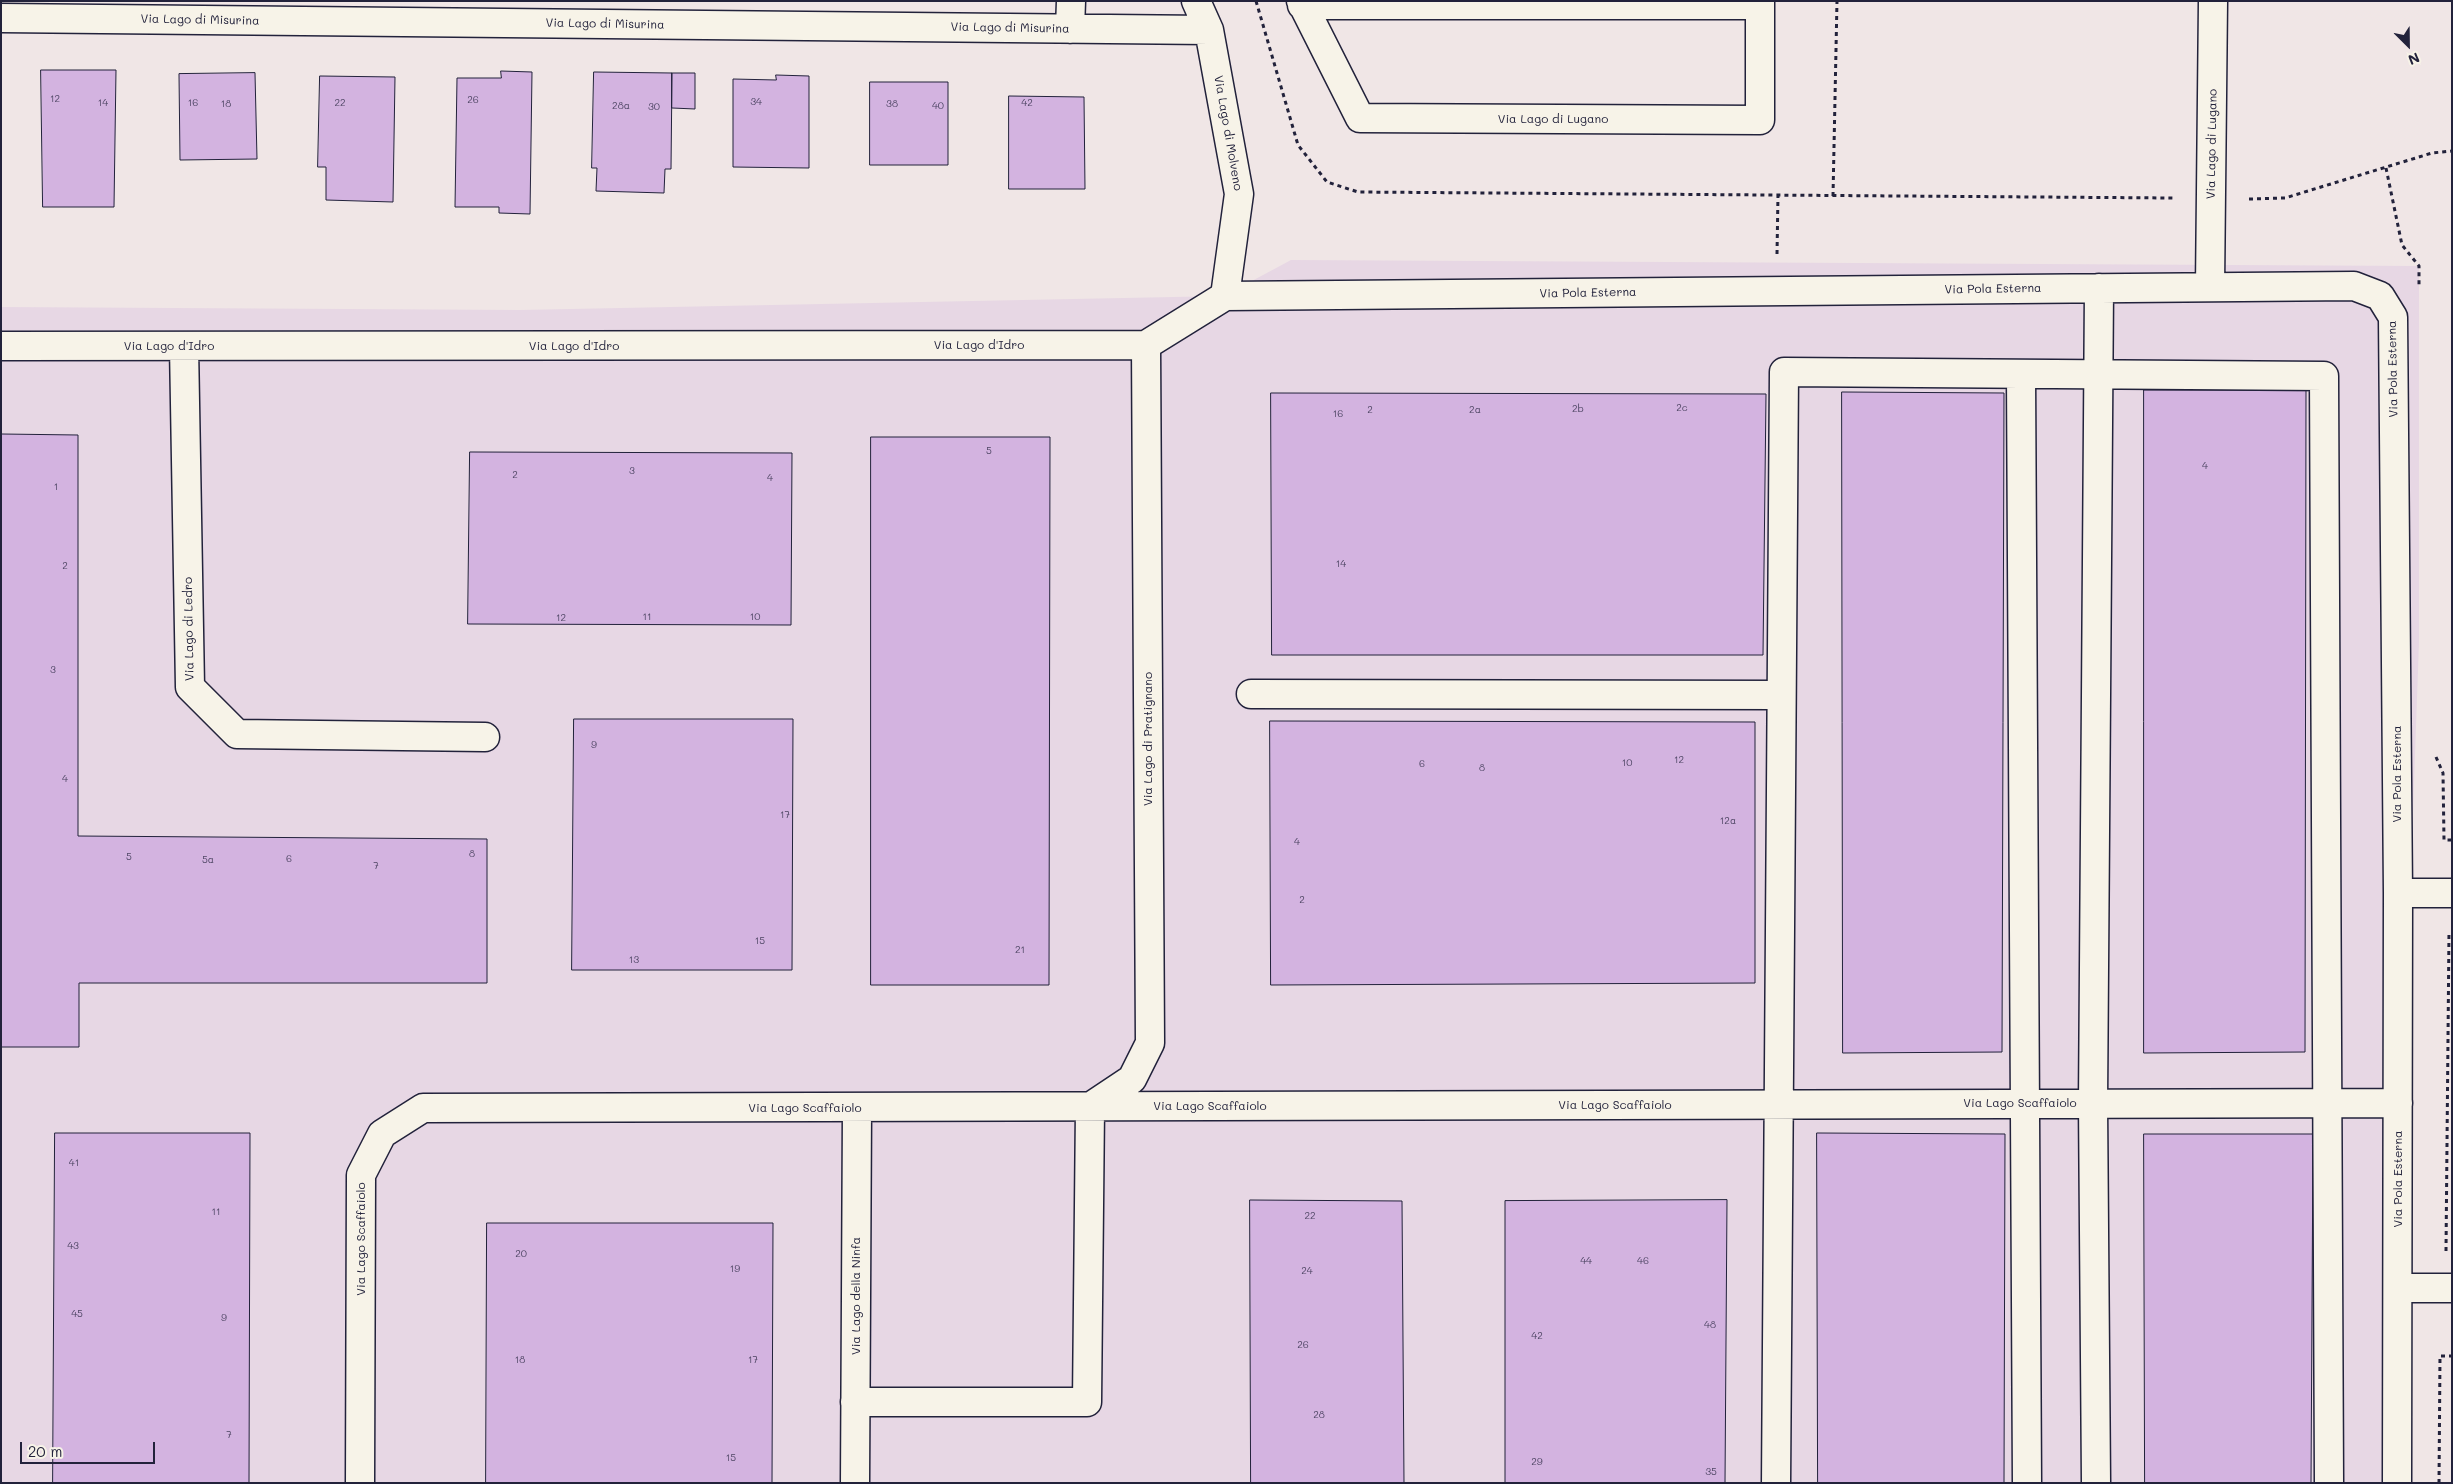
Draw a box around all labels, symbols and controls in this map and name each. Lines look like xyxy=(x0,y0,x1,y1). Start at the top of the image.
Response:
street label: Via Lago di Misurina xyxy=(140,12,260,28)
street label: Via Lago di Misurina xyxy=(545,16,665,32)
street label: Via Lago di Misurina xyxy=(950,20,1070,36)
north arrow xyxy=(2383,20,2433,70)
text: N xyxy=(2405,48,2423,70)
street label: Via Lago di Molveno xyxy=(1211,74,1245,192)
street label: Via Lago di Lugano xyxy=(2204,89,2220,199)
house number: 12 xyxy=(50,93,60,105)
house number: 26 xyxy=(467,94,479,106)
house number: 34 xyxy=(750,96,762,108)
house number: 14 xyxy=(98,97,108,109)
house number: 16 xyxy=(188,97,198,109)
house number: 22 xyxy=(334,97,346,109)
house number: 42 xyxy=(1021,97,1033,109)
house number: 18 xyxy=(221,98,231,110)
house number: 38 xyxy=(886,98,898,110)
house number: 28a xyxy=(612,100,630,112)
house number: 40 xyxy=(932,100,944,112)
house number: 30 xyxy=(648,101,660,113)
street label: Via Lago di Lugano xyxy=(1498,112,1608,126)
street label: Via Pola Esterna xyxy=(1944,281,2042,297)
street label: Via Pola Esterna xyxy=(1539,285,1637,301)
street label: Via Pola Esterna xyxy=(2385,320,2401,418)
street label: Via Lago d'Idro xyxy=(934,338,1024,352)
street label: Via Lago d'Idro xyxy=(124,339,214,353)
street label: Via Lago d'Idro xyxy=(529,339,619,353)
house number: 2c xyxy=(1676,402,1688,414)
house number: 2b xyxy=(1572,403,1584,415)
house number: 2 xyxy=(1367,404,1373,416)
house number: 2a xyxy=(1469,404,1481,416)
house number: 16 xyxy=(1333,408,1343,420)
house number: 5 xyxy=(986,445,992,457)
house number: 4 xyxy=(2202,460,2208,472)
house number: 3 xyxy=(629,465,635,477)
house number: 2 xyxy=(512,469,518,481)
house number: 4 xyxy=(767,472,773,484)
house number: 1 xyxy=(54,481,58,493)
house number: 14 xyxy=(1336,558,1346,570)
house number: 2 xyxy=(62,560,68,572)
street label: Via Lago di Ledro xyxy=(181,577,197,681)
house number: 11 xyxy=(643,611,651,623)
house number: 10 xyxy=(750,611,760,623)
house number: 12 xyxy=(556,612,566,624)
house number: 3 xyxy=(50,664,56,676)
street label: Via Lago di Pratignano xyxy=(1141,672,1155,806)
street label: Via Pola Esterna xyxy=(2390,725,2404,823)
house number: 9 xyxy=(591,739,597,751)
house number: 12 xyxy=(1674,754,1684,766)
house number: 10 xyxy=(1622,757,1632,769)
house number: 6 xyxy=(1419,758,1425,770)
house number: 8 xyxy=(1479,762,1485,774)
house number: 4 xyxy=(62,773,68,785)
house number: 17 xyxy=(780,809,790,821)
house number: 12a xyxy=(1720,815,1736,827)
house number: 4 xyxy=(1294,836,1300,848)
house number: 8 xyxy=(469,848,475,860)
house number: 5 xyxy=(126,851,132,863)
house number: 6 xyxy=(286,853,292,865)
house number: 5a xyxy=(202,854,214,866)
house number: 7 xyxy=(373,860,379,872)
house number: 2 xyxy=(1299,894,1305,906)
house number: 15 xyxy=(755,935,765,947)
house number: 21 xyxy=(1015,944,1025,956)
house number: 13 xyxy=(629,954,639,966)
street label: Via Lago Scaffaiolo xyxy=(1963,1096,2077,1110)
street label: Via Lago Scaffaiolo xyxy=(1558,1098,1672,1112)
street label: Via Lago Scaffaiolo xyxy=(1153,1099,1267,1113)
street label: Via Lago Scaffaiolo xyxy=(748,1101,862,1115)
street label: Via Pola Esterna xyxy=(2391,1130,2405,1228)
house number: 41 xyxy=(69,1157,79,1169)
street label: Via Lago Scaffaiolo xyxy=(354,1182,368,1296)
house number: 11 xyxy=(212,1206,220,1218)
house number: 22 xyxy=(1304,1210,1316,1222)
street label: Via Lago della Ninfa xyxy=(849,1237,863,1355)
house number: 43 xyxy=(67,1240,79,1252)
house number: 20 xyxy=(515,1248,527,1260)
house number: 44 xyxy=(1580,1255,1592,1267)
house number: 46 xyxy=(1637,1255,1649,1267)
house number: 19 xyxy=(730,1263,740,1275)
house number: 24 xyxy=(1301,1265,1313,1277)
house number: 45 xyxy=(71,1308,83,1320)
house number: 9 xyxy=(221,1312,227,1324)
house number: 48 xyxy=(1704,1319,1716,1331)
house number: 42 xyxy=(1531,1330,1543,1342)
house number: 26 xyxy=(1297,1339,1309,1351)
house number: 18 xyxy=(515,1354,525,1366)
house number: 17 xyxy=(748,1354,758,1366)
house number: 28 xyxy=(1313,1409,1325,1421)
house number: 7 xyxy=(226,1429,232,1441)
scale bar xyxy=(22,1432,158,1464)
text: 20 m xyxy=(28,1441,62,1461)
house number: 15 xyxy=(726,1452,736,1464)
house number: 29 xyxy=(1531,1456,1543,1468)
house number: 35 xyxy=(1705,1466,1717,1478)

